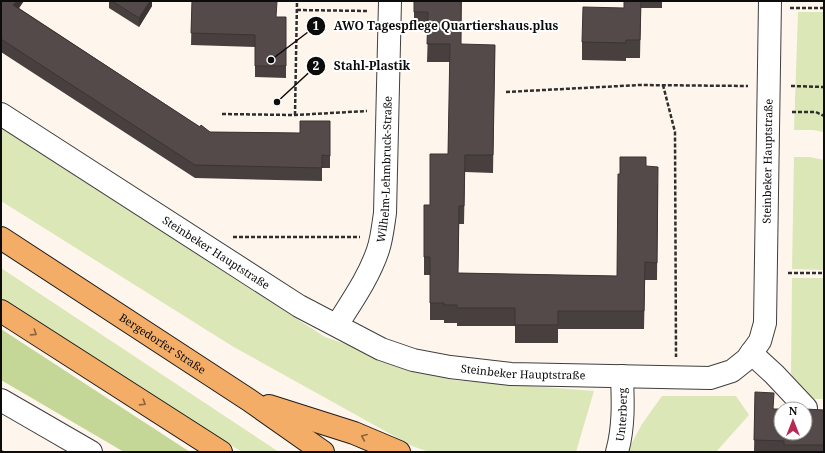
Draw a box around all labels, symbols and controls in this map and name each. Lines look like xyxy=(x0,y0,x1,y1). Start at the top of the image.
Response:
callout: AWO Tagespflege Quartiershaus.plus xyxy=(306,14,566,38)
text: 1 xyxy=(313,17,320,34)
text: AWO Tagespflege Quartiershaus.plus xyxy=(334,17,558,34)
callout: Stahl-Plastik xyxy=(306,54,418,78)
text: 2 xyxy=(313,57,320,74)
text: Stahl-Plastik xyxy=(334,57,411,74)
street label: Wilhelm-Lehmbruck-Straße xyxy=(372,96,395,244)
street label: Steinbeker Hauptstraße xyxy=(759,99,775,224)
street label: Steinbeker Hauptstraße xyxy=(160,212,273,292)
street label: Bergedorfer Straße xyxy=(117,309,209,377)
one-way arrow xyxy=(29,328,36,335)
street label: Steinbeker Hauptstraße xyxy=(460,360,586,382)
street label: Unterberg xyxy=(612,387,630,442)
one-way arrow xyxy=(139,398,146,405)
north arrow xyxy=(773,401,813,441)
text: N xyxy=(789,403,798,418)
one-way arrow xyxy=(360,433,367,441)

